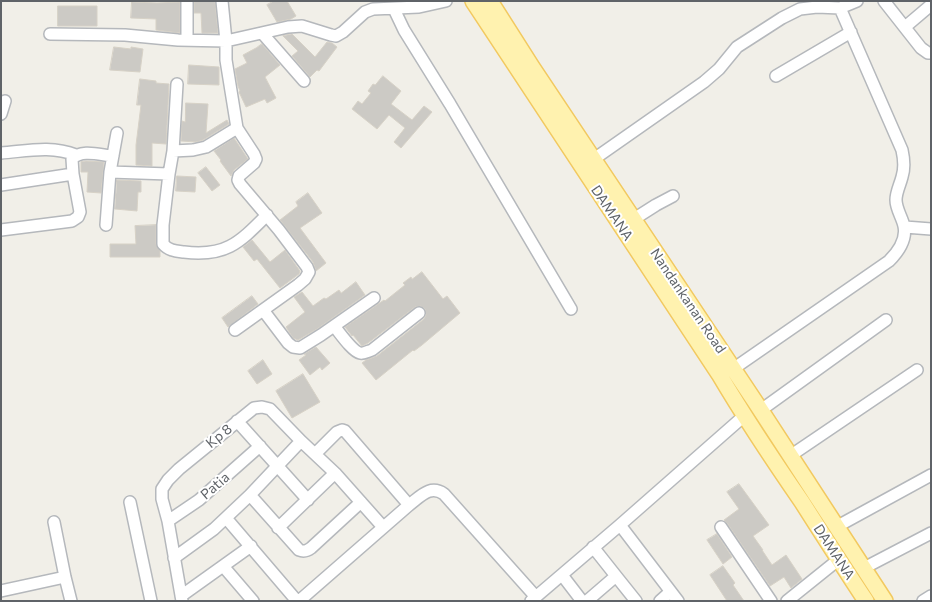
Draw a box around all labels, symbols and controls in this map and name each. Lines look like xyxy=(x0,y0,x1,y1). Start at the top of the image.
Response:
street label: DAMANA xyxy=(587,182,637,244)
street label: Nandankanan Road xyxy=(647,245,729,357)
street label: Kp 8 xyxy=(203,420,235,452)
street label: Patia xyxy=(197,469,233,503)
street label: DAMANA xyxy=(810,521,858,583)

